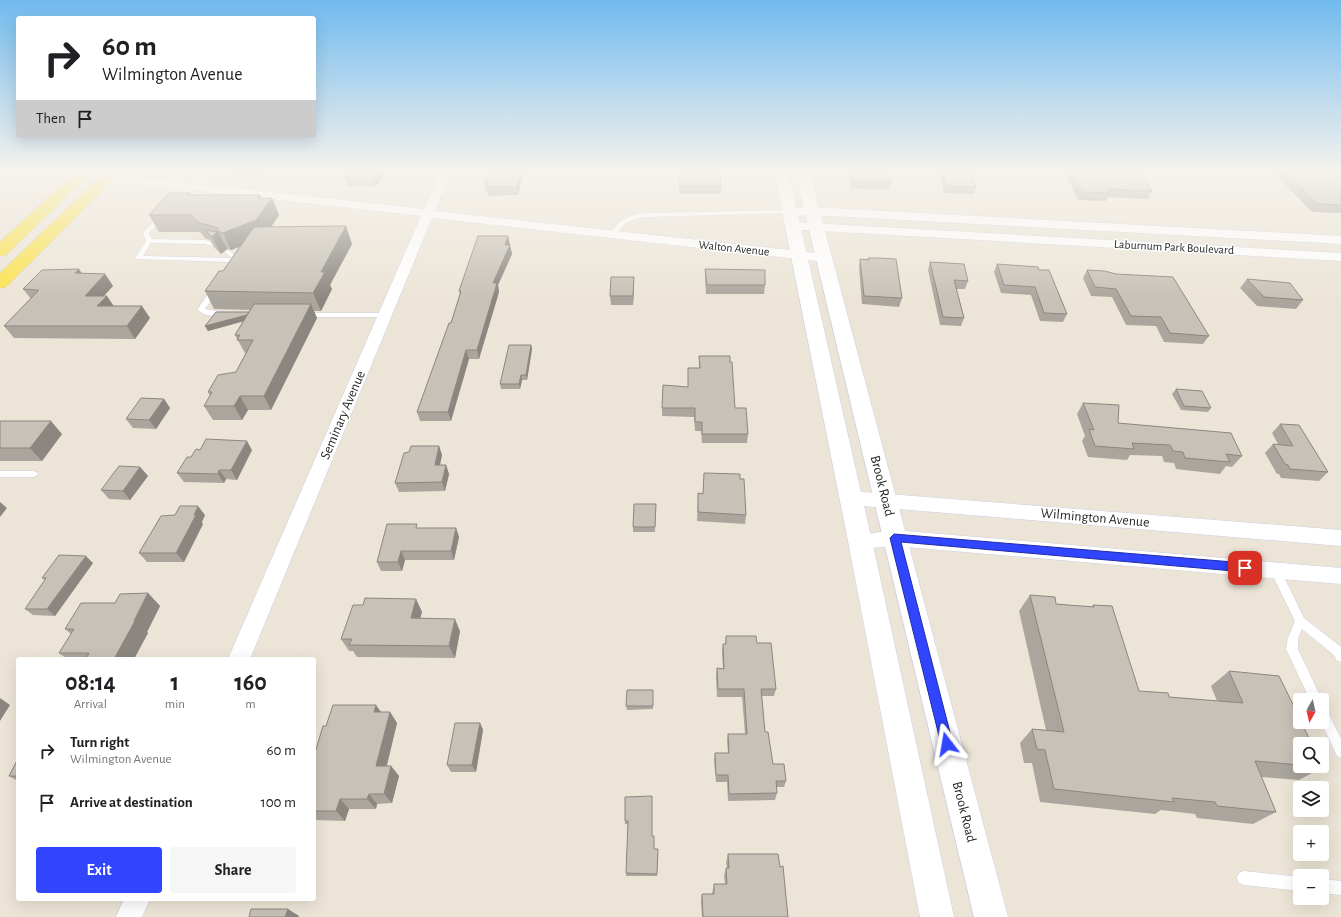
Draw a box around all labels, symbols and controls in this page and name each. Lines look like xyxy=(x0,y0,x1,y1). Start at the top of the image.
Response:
icon: right xyxy=(36,32,88,84)
text: 60 m xyxy=(102,33,157,61)
text: Wilmington Avenue xyxy=(102,66,243,84)
icon: arrive xyxy=(74,108,96,130)
text: Then xyxy=(36,111,66,126)
street label: Walton Avenue xyxy=(698,238,770,258)
street label: Laburnum Park Boulevard xyxy=(1114,238,1234,256)
street label: Seminary Avenue xyxy=(318,369,368,461)
street label: Brook Road xyxy=(868,454,896,518)
street label: Wilmington Avenue xyxy=(1040,506,1150,530)
pin xyxy=(1228,551,1262,585)
icon: arrive xyxy=(1234,557,1256,579)
text: 08:14 xyxy=(65,671,116,695)
text: 1 xyxy=(171,671,179,695)
text: 160 xyxy=(234,671,267,695)
north arrow xyxy=(1293,693,1329,729)
map controls xyxy=(1293,693,1329,905)
text: Arrival xyxy=(74,698,107,711)
text: min xyxy=(165,698,185,711)
text: m xyxy=(245,698,256,711)
position arrow xyxy=(926,723,968,765)
text: Turn right xyxy=(70,735,129,750)
button: search xyxy=(1293,737,1329,773)
icon: right xyxy=(36,740,58,762)
text: 60 m xyxy=(267,743,296,758)
text: Wilmington Avenue xyxy=(70,753,172,766)
street label: Brook Road xyxy=(950,780,978,844)
button: layers xyxy=(1293,781,1329,817)
icon: arrive xyxy=(36,792,58,814)
text: Arrive at destination xyxy=(70,795,193,810)
text: 100 m xyxy=(261,795,296,810)
button: + xyxy=(1293,825,1329,861)
button: Exit xyxy=(36,847,162,893)
button: Share xyxy=(170,847,296,893)
button: − xyxy=(1293,869,1329,905)

